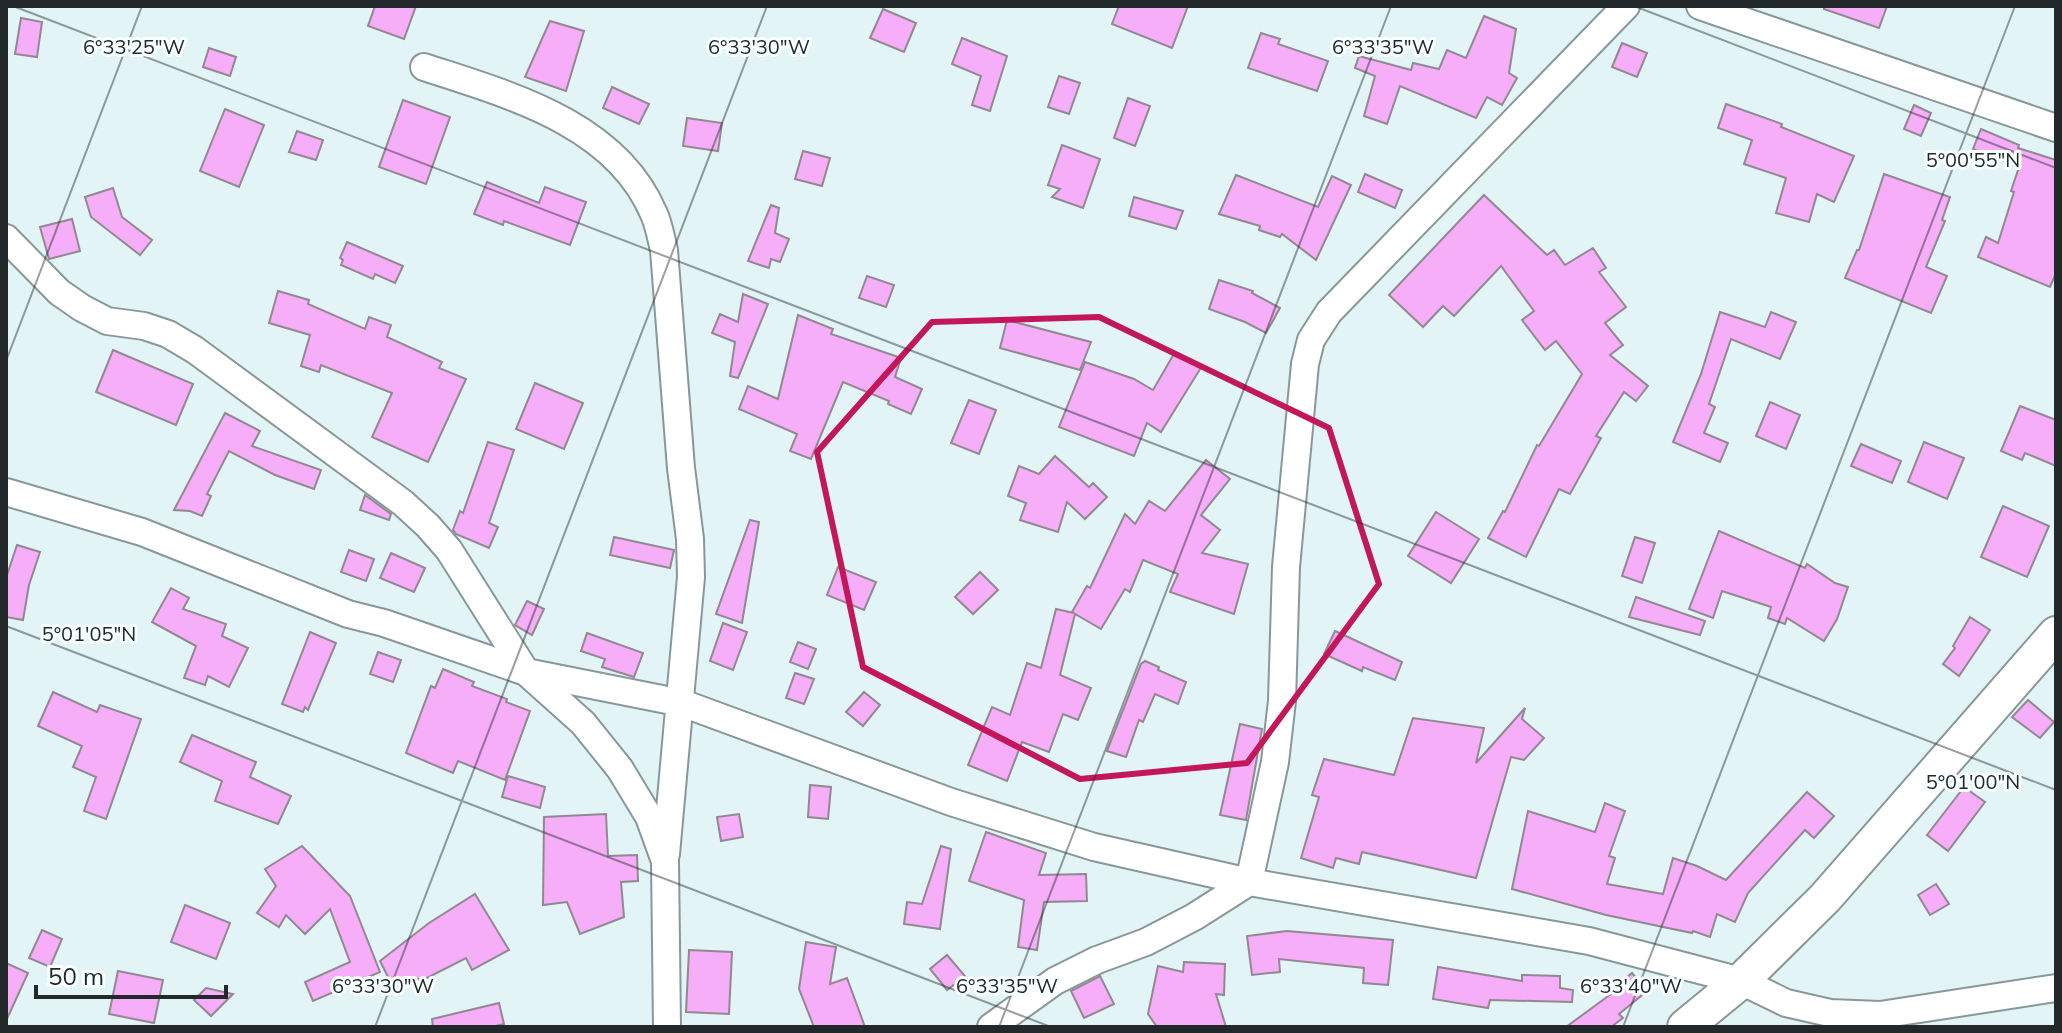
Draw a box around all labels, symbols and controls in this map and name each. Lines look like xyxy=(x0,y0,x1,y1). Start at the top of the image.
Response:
text: 6°33'25"W xyxy=(83,34,185,59)
text: 6°33'30"W xyxy=(708,34,810,59)
text: 6°33'35"W xyxy=(1332,34,1434,59)
text: 5°00'55"N xyxy=(1926,147,2020,172)
text: 5°01'05"N xyxy=(42,621,136,646)
text: 5°01'00"N xyxy=(1926,769,2020,794)
scale bar xyxy=(36,949,226,999)
text: 50 m xyxy=(48,961,104,991)
text: 6°33'30"W xyxy=(332,973,434,998)
text: 6°33'35"W xyxy=(956,973,1058,998)
text: 6°33'40"W xyxy=(1580,973,1682,998)

